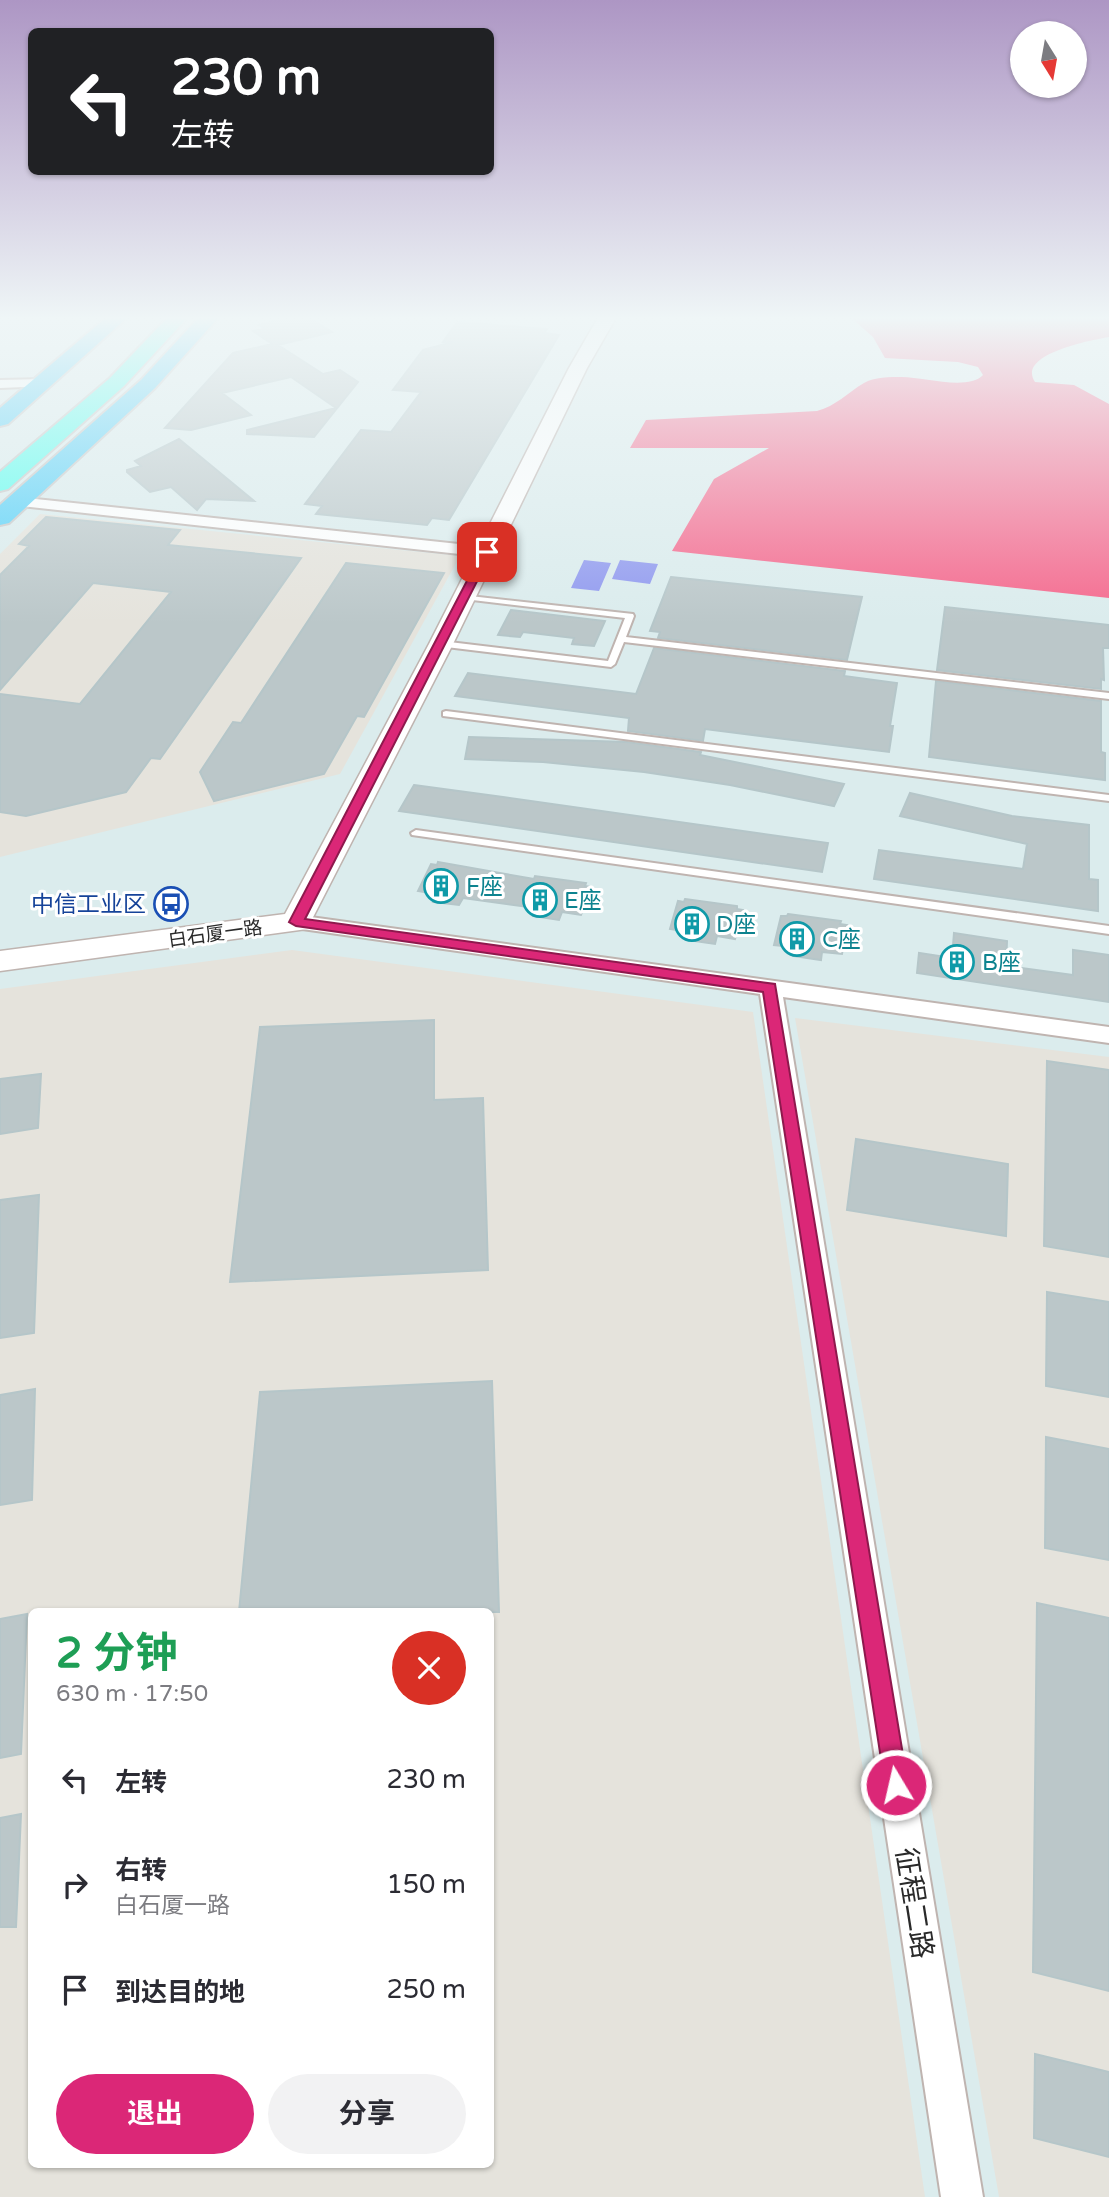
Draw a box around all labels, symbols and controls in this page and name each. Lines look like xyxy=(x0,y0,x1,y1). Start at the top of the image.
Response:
north arrow xyxy=(1010,21,1087,98)
map controls xyxy=(1010,21,1087,98)
text: 230 m xyxy=(171,49,321,108)
icon: left xyxy=(56,56,147,147)
text: 左转 xyxy=(171,117,235,155)
pin xyxy=(457,522,517,582)
icon: arrive xyxy=(468,533,506,571)
building icon: F座 xyxy=(422,867,460,905)
place label: F座 xyxy=(466,873,503,901)
building icon: E座 xyxy=(521,881,559,919)
bus stop icon: 中信工业区 xyxy=(152,885,190,923)
place label: E座 xyxy=(564,887,602,915)
place label: 中信工业区 xyxy=(31,891,146,919)
building icon: D座 xyxy=(673,905,711,943)
place label: D座 xyxy=(716,911,756,939)
street label: 白石厦一路 xyxy=(167,916,264,951)
building icon: C座 xyxy=(778,920,816,958)
place label: C座 xyxy=(822,926,861,954)
building icon: B座 xyxy=(938,943,976,981)
place label: B座 xyxy=(982,949,1021,977)
text: 2 分钟 xyxy=(56,1628,177,1679)
button: close xyxy=(392,1631,466,1705)
text: 630 m · 17:50 xyxy=(56,1680,208,1708)
position arrow xyxy=(859,1748,933,1822)
icon: left xyxy=(56,1761,94,1799)
text: 230 m xyxy=(386,1764,466,1795)
text: 左转 xyxy=(115,1767,167,1798)
street label: 征程二路 xyxy=(888,1845,940,1961)
text: 右转 xyxy=(115,1855,167,1886)
icon: right xyxy=(56,1866,94,1904)
text: 150 m xyxy=(386,1869,466,1900)
text: 白石厦一路 xyxy=(115,1892,230,1920)
icon: arrive xyxy=(56,1971,94,2009)
text: 250 m xyxy=(386,1974,466,2005)
text: 到达目的地 xyxy=(115,1977,245,2008)
button: 退出 xyxy=(56,2074,254,2154)
button: 分享 xyxy=(268,2074,466,2154)

